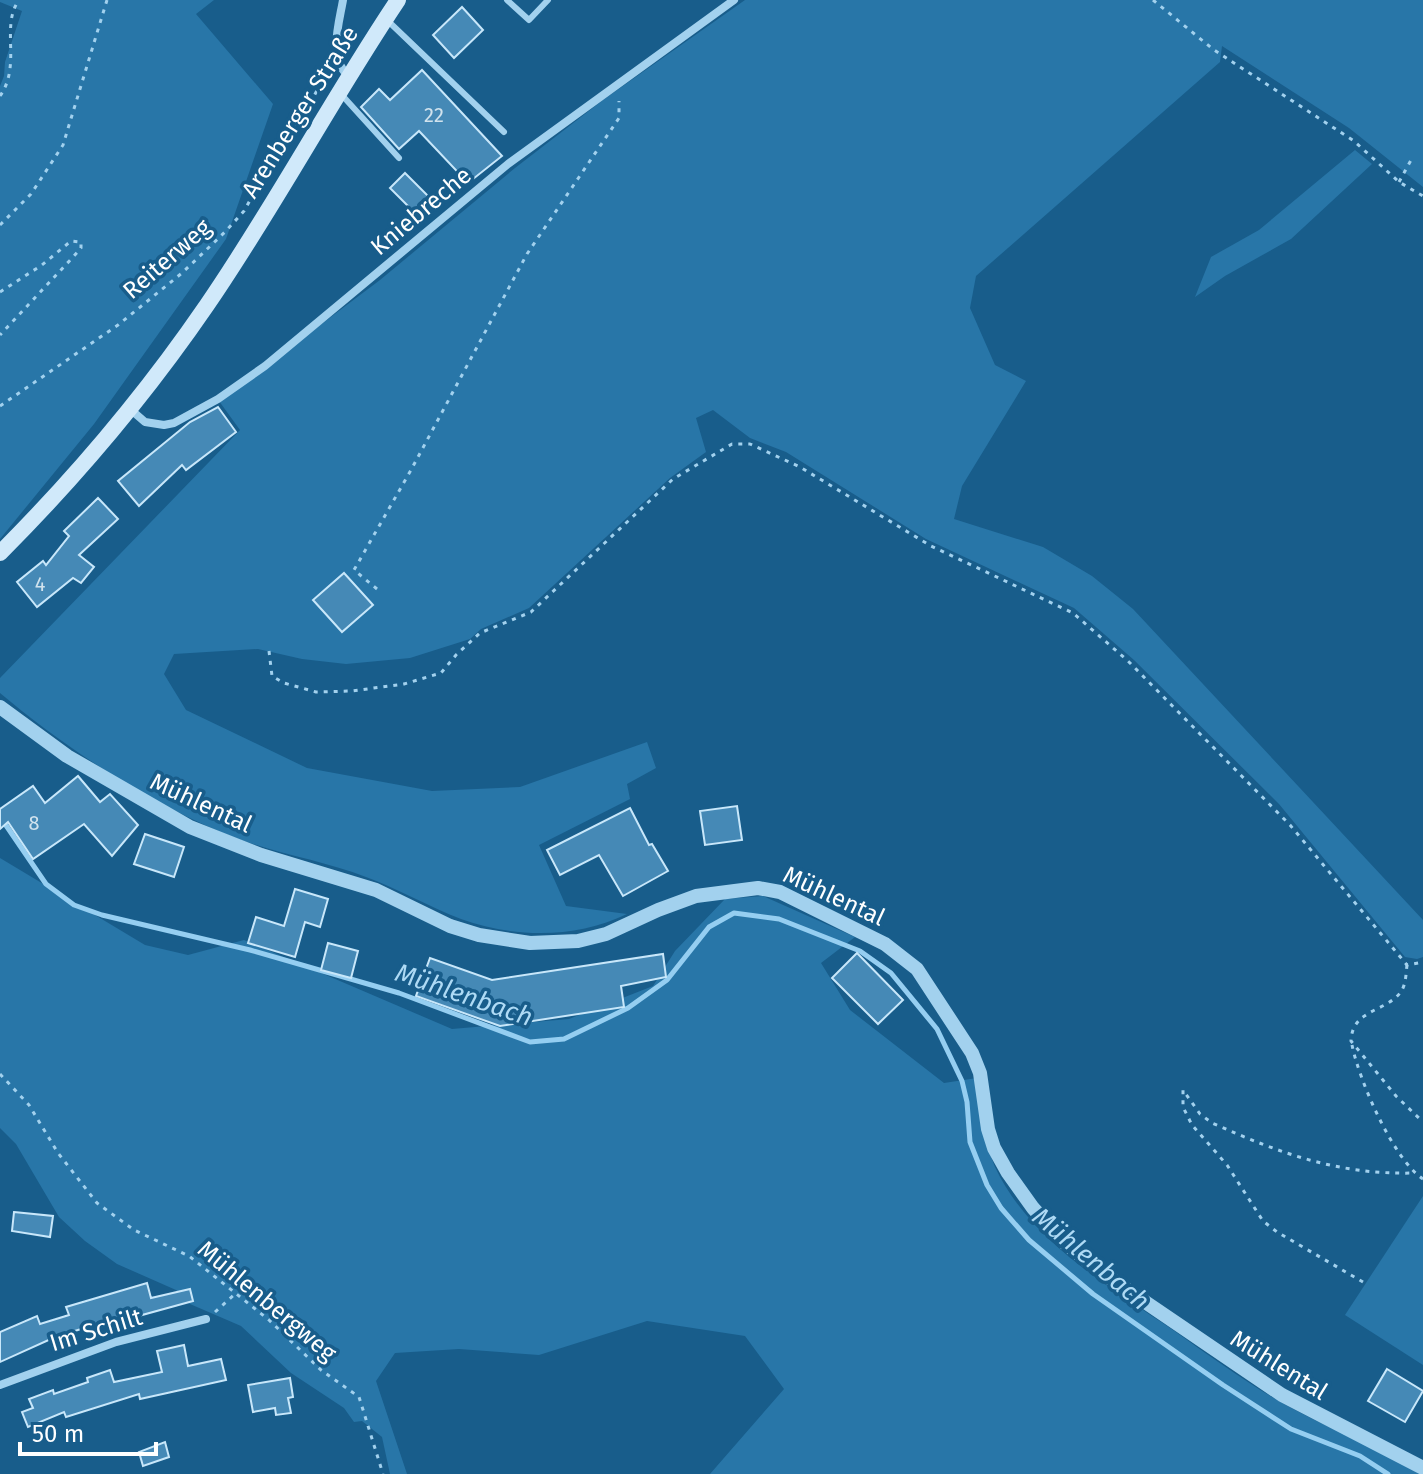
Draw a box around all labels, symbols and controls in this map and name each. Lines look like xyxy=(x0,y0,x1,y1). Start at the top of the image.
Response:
street label: Arenberger Straße xyxy=(236,21,364,203)
house number: 22 xyxy=(424,103,444,127)
street label: Kniebreche xyxy=(365,161,477,261)
street label: Reiterweg xyxy=(117,213,217,305)
house number: 4 xyxy=(35,572,46,596)
street label: Mühlental xyxy=(146,767,256,839)
house number: 8 xyxy=(28,811,40,835)
street label: Mühlental xyxy=(779,860,889,932)
water label: Mühlenbach xyxy=(391,957,537,1033)
water label: Mühlenbach xyxy=(1026,1201,1156,1317)
street label: Mühlenbergweg xyxy=(192,1235,342,1367)
street label: Im Schilt xyxy=(46,1303,146,1357)
street label: Mühlental xyxy=(1225,1324,1333,1406)
scale bar xyxy=(20,1406,156,1456)
text: 50 m xyxy=(32,1420,84,1448)

